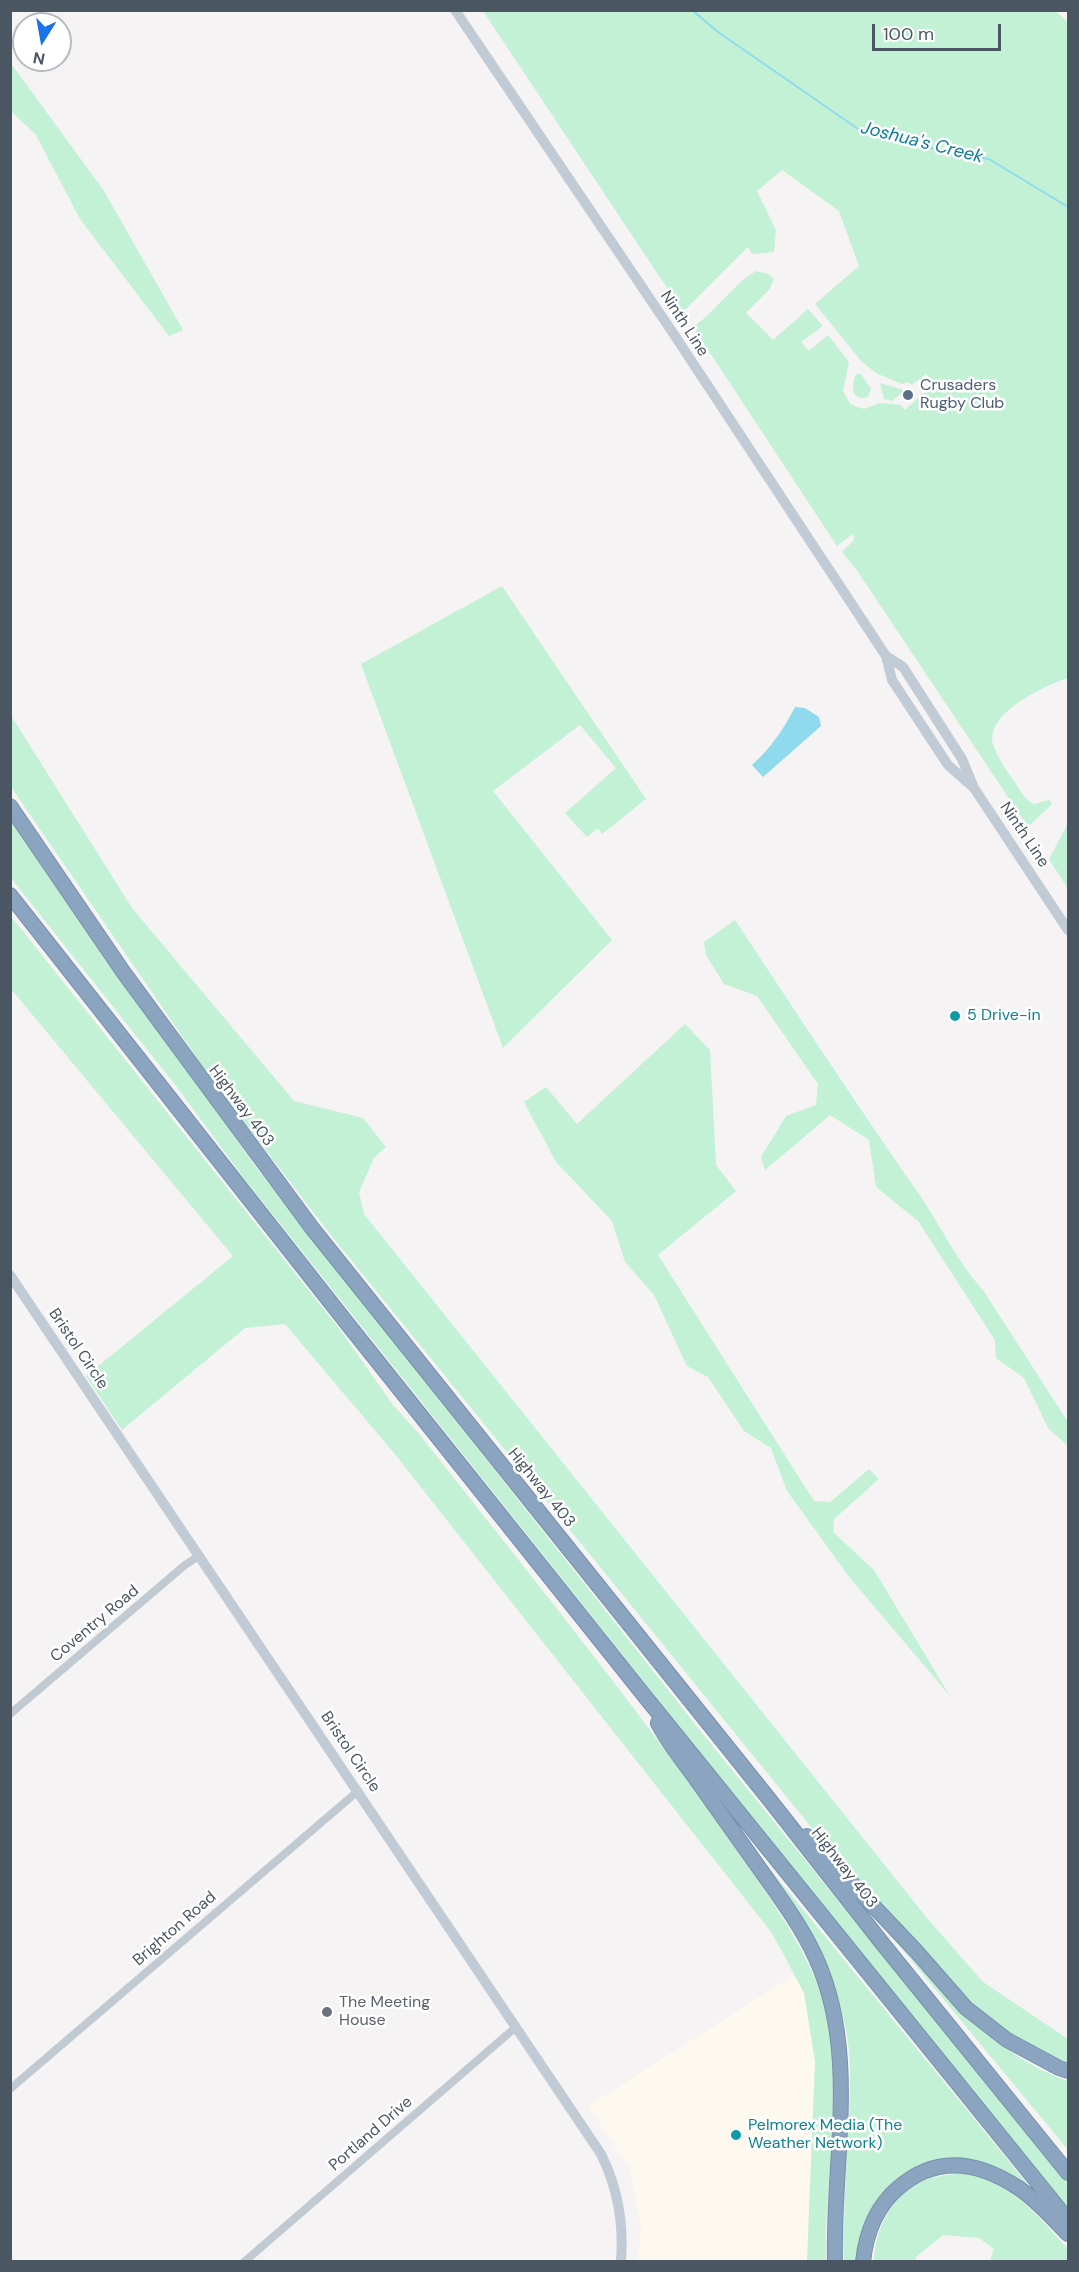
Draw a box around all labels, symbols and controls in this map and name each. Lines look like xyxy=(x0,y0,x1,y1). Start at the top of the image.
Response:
north arrow xyxy=(12,12,72,72)
scale bar xyxy=(875,12,1004,50)
text: 100 m xyxy=(883,22,934,46)
text: N xyxy=(31,47,47,70)
water label: Joshua's Creek xyxy=(859,117,985,169)
street label: Ninth Line xyxy=(656,288,712,360)
place label: Crusaders Rugby Club xyxy=(920,376,1004,414)
marker: Crusaders Rugby Club xyxy=(901,388,915,402)
street label: Ninth Line xyxy=(995,799,1053,871)
place label: 5 Drive-in xyxy=(967,1006,1041,1026)
marker: 5 Drive-in xyxy=(948,1009,962,1023)
street label: Highway 403 xyxy=(204,1062,278,1150)
street label: Bristol Circle xyxy=(44,1305,112,1393)
street label: Highway 403 xyxy=(503,1444,579,1532)
street label: Coventry Road xyxy=(47,1581,143,1667)
street label: Bristol Circle xyxy=(316,1708,384,1796)
street label: Highway 403 xyxy=(807,1824,881,1912)
street label: Brighton Road xyxy=(130,1888,220,1970)
place label: The Meeting House xyxy=(339,1993,430,2031)
marker: The Meeting House xyxy=(320,2005,334,2019)
street label: Portland Drive xyxy=(325,2093,417,2175)
place label: Pelmorex Media (The Weather Network) xyxy=(748,2116,902,2154)
marker: Pelmorex Media (The Weather Network) xyxy=(729,2128,743,2142)

